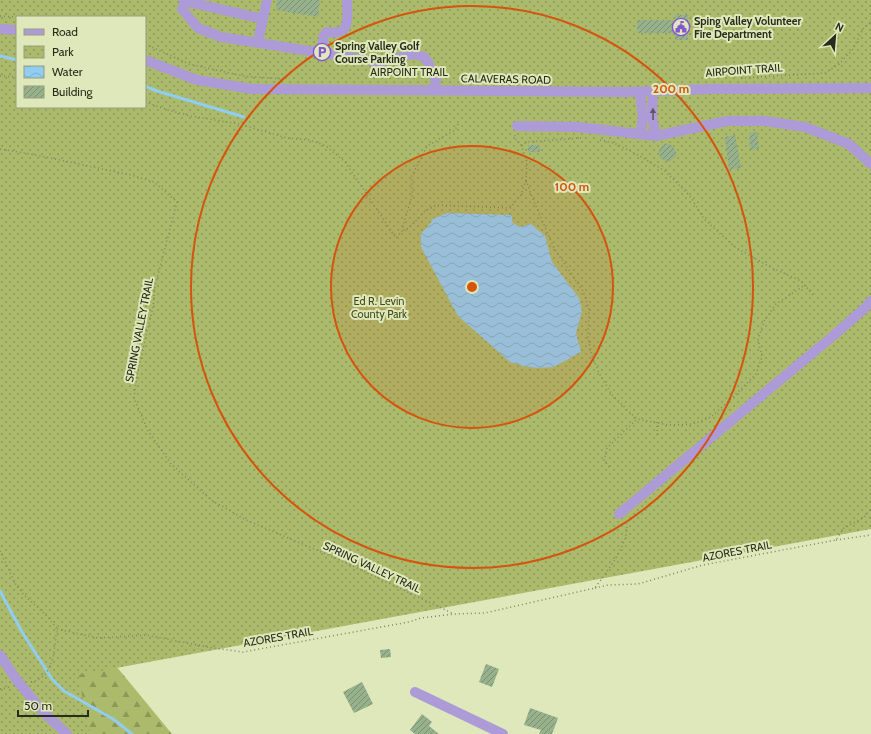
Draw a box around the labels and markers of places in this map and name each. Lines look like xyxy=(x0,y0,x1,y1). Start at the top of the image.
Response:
place label: Sping Valley Volunteer Fire Department xyxy=(694,14,801,41)
public building icon: Sping Valley Volunteer Fire Department xyxy=(671,17,691,37)
place label: Spring Valley Golf Course Parking xyxy=(335,39,420,66)
parking icon: Spring Valley Golf Course Parking xyxy=(312,42,332,62)
centre of rings xyxy=(465,280,479,294)

